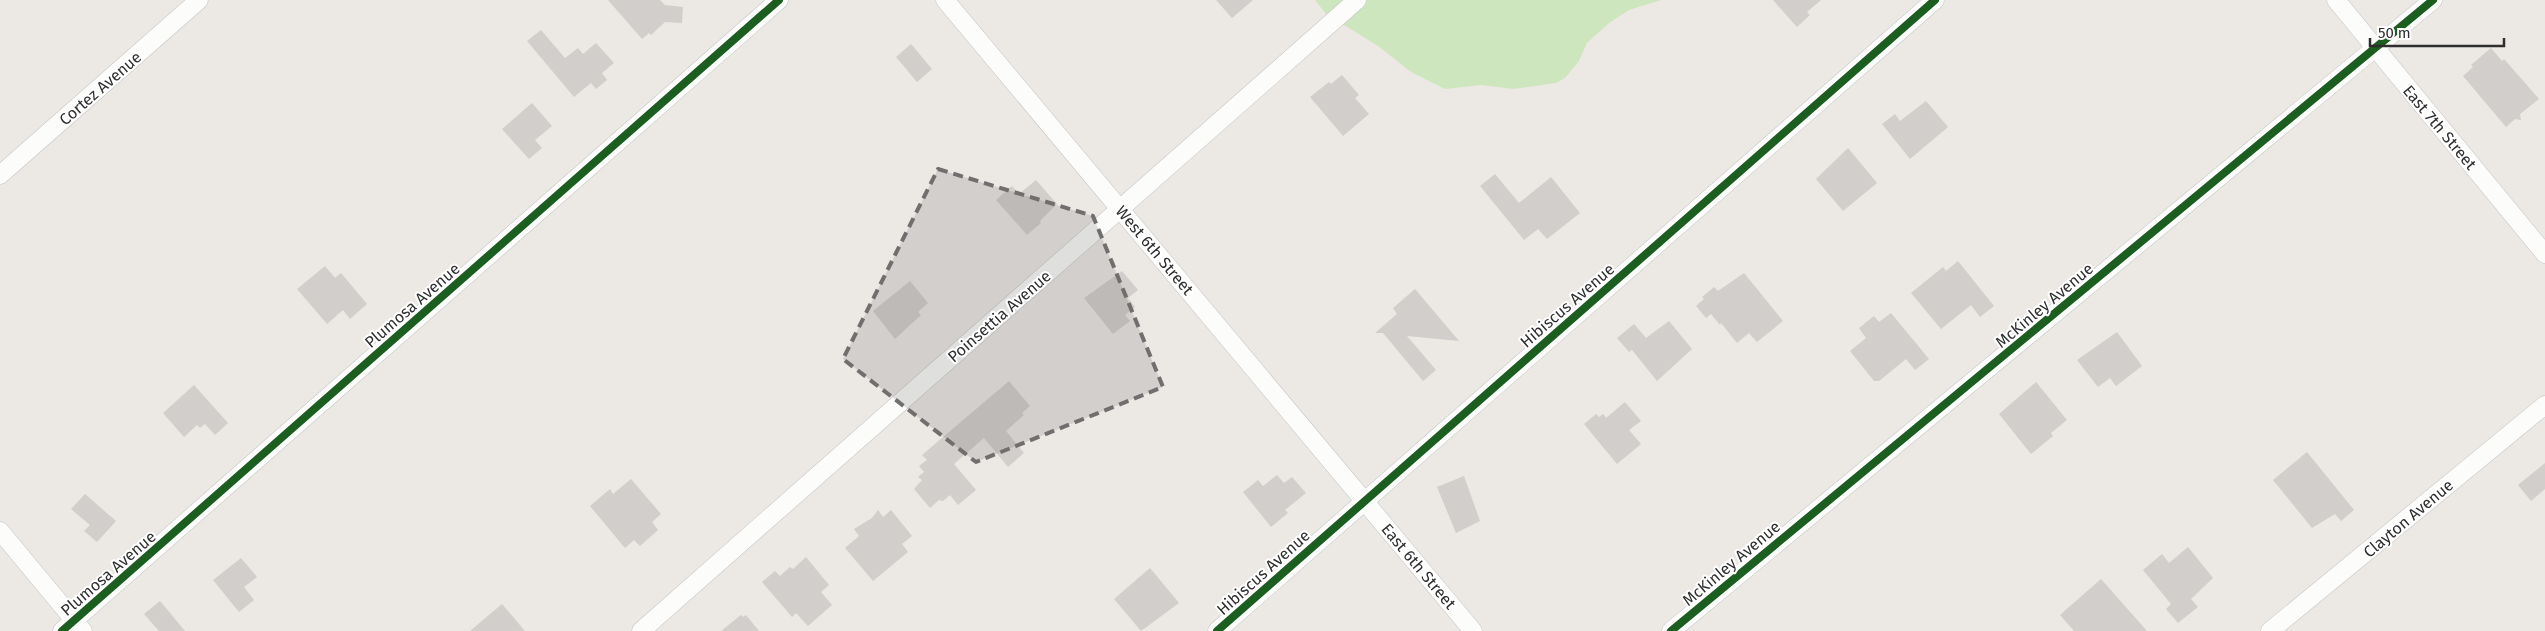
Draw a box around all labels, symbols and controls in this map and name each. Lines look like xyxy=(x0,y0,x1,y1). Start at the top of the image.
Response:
scale bar xyxy=(2370,15,2504,47)
text: 50 m xyxy=(2378,24,2411,42)
street label: Cortez Avenue xyxy=(55,48,145,129)
street label: East 7th Street xyxy=(2399,81,2481,174)
street label: West 6th Street xyxy=(1112,202,1198,299)
street label: Plumosa Avenue xyxy=(361,259,464,352)
street label: Hibiscus Avenue xyxy=(1516,259,1618,351)
street label: McKinley Avenue xyxy=(1992,259,2097,352)
street label: Poinsettia Avenue xyxy=(944,266,1055,366)
street label: Clayton Avenue xyxy=(2360,475,2457,561)
street label: McKinley Avenue xyxy=(1679,517,1784,610)
street label: East 6th Street xyxy=(1377,520,1460,613)
street label: Hibiscus Avenue xyxy=(1213,526,1314,619)
street label: Plumosa Avenue xyxy=(57,527,160,620)

